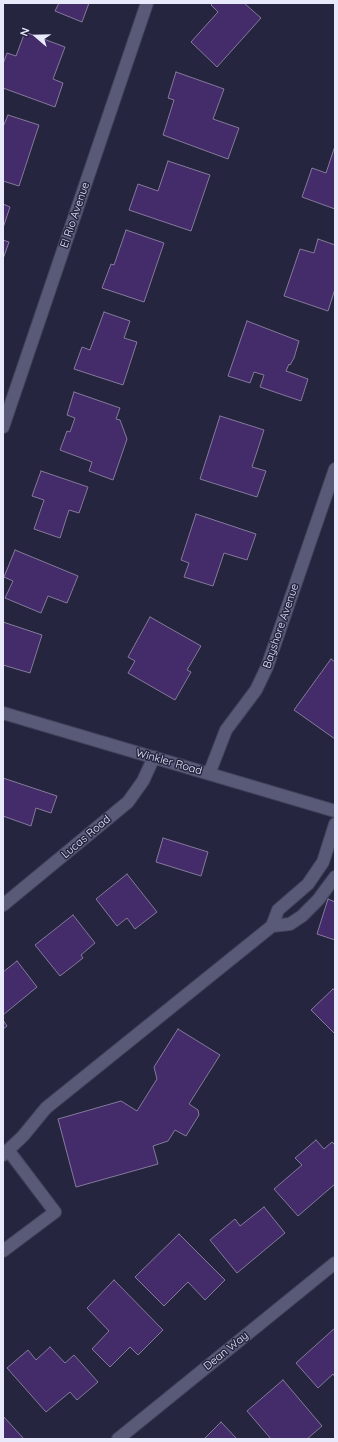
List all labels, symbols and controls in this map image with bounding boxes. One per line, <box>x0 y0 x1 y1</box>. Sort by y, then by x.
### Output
north arrow <box>16 16 56 56</box>
text: N <box>17 26 33 38</box>
street label: El Rio Avenue <box>58 180 92 250</box>
street label: Bayshore Avenue <box>260 582 302 670</box>
street label: Winkler Road <box>134 746 204 778</box>
street label: Lucas Road <box>59 813 113 861</box>
street label: Dean Way <box>201 1329 251 1373</box>

